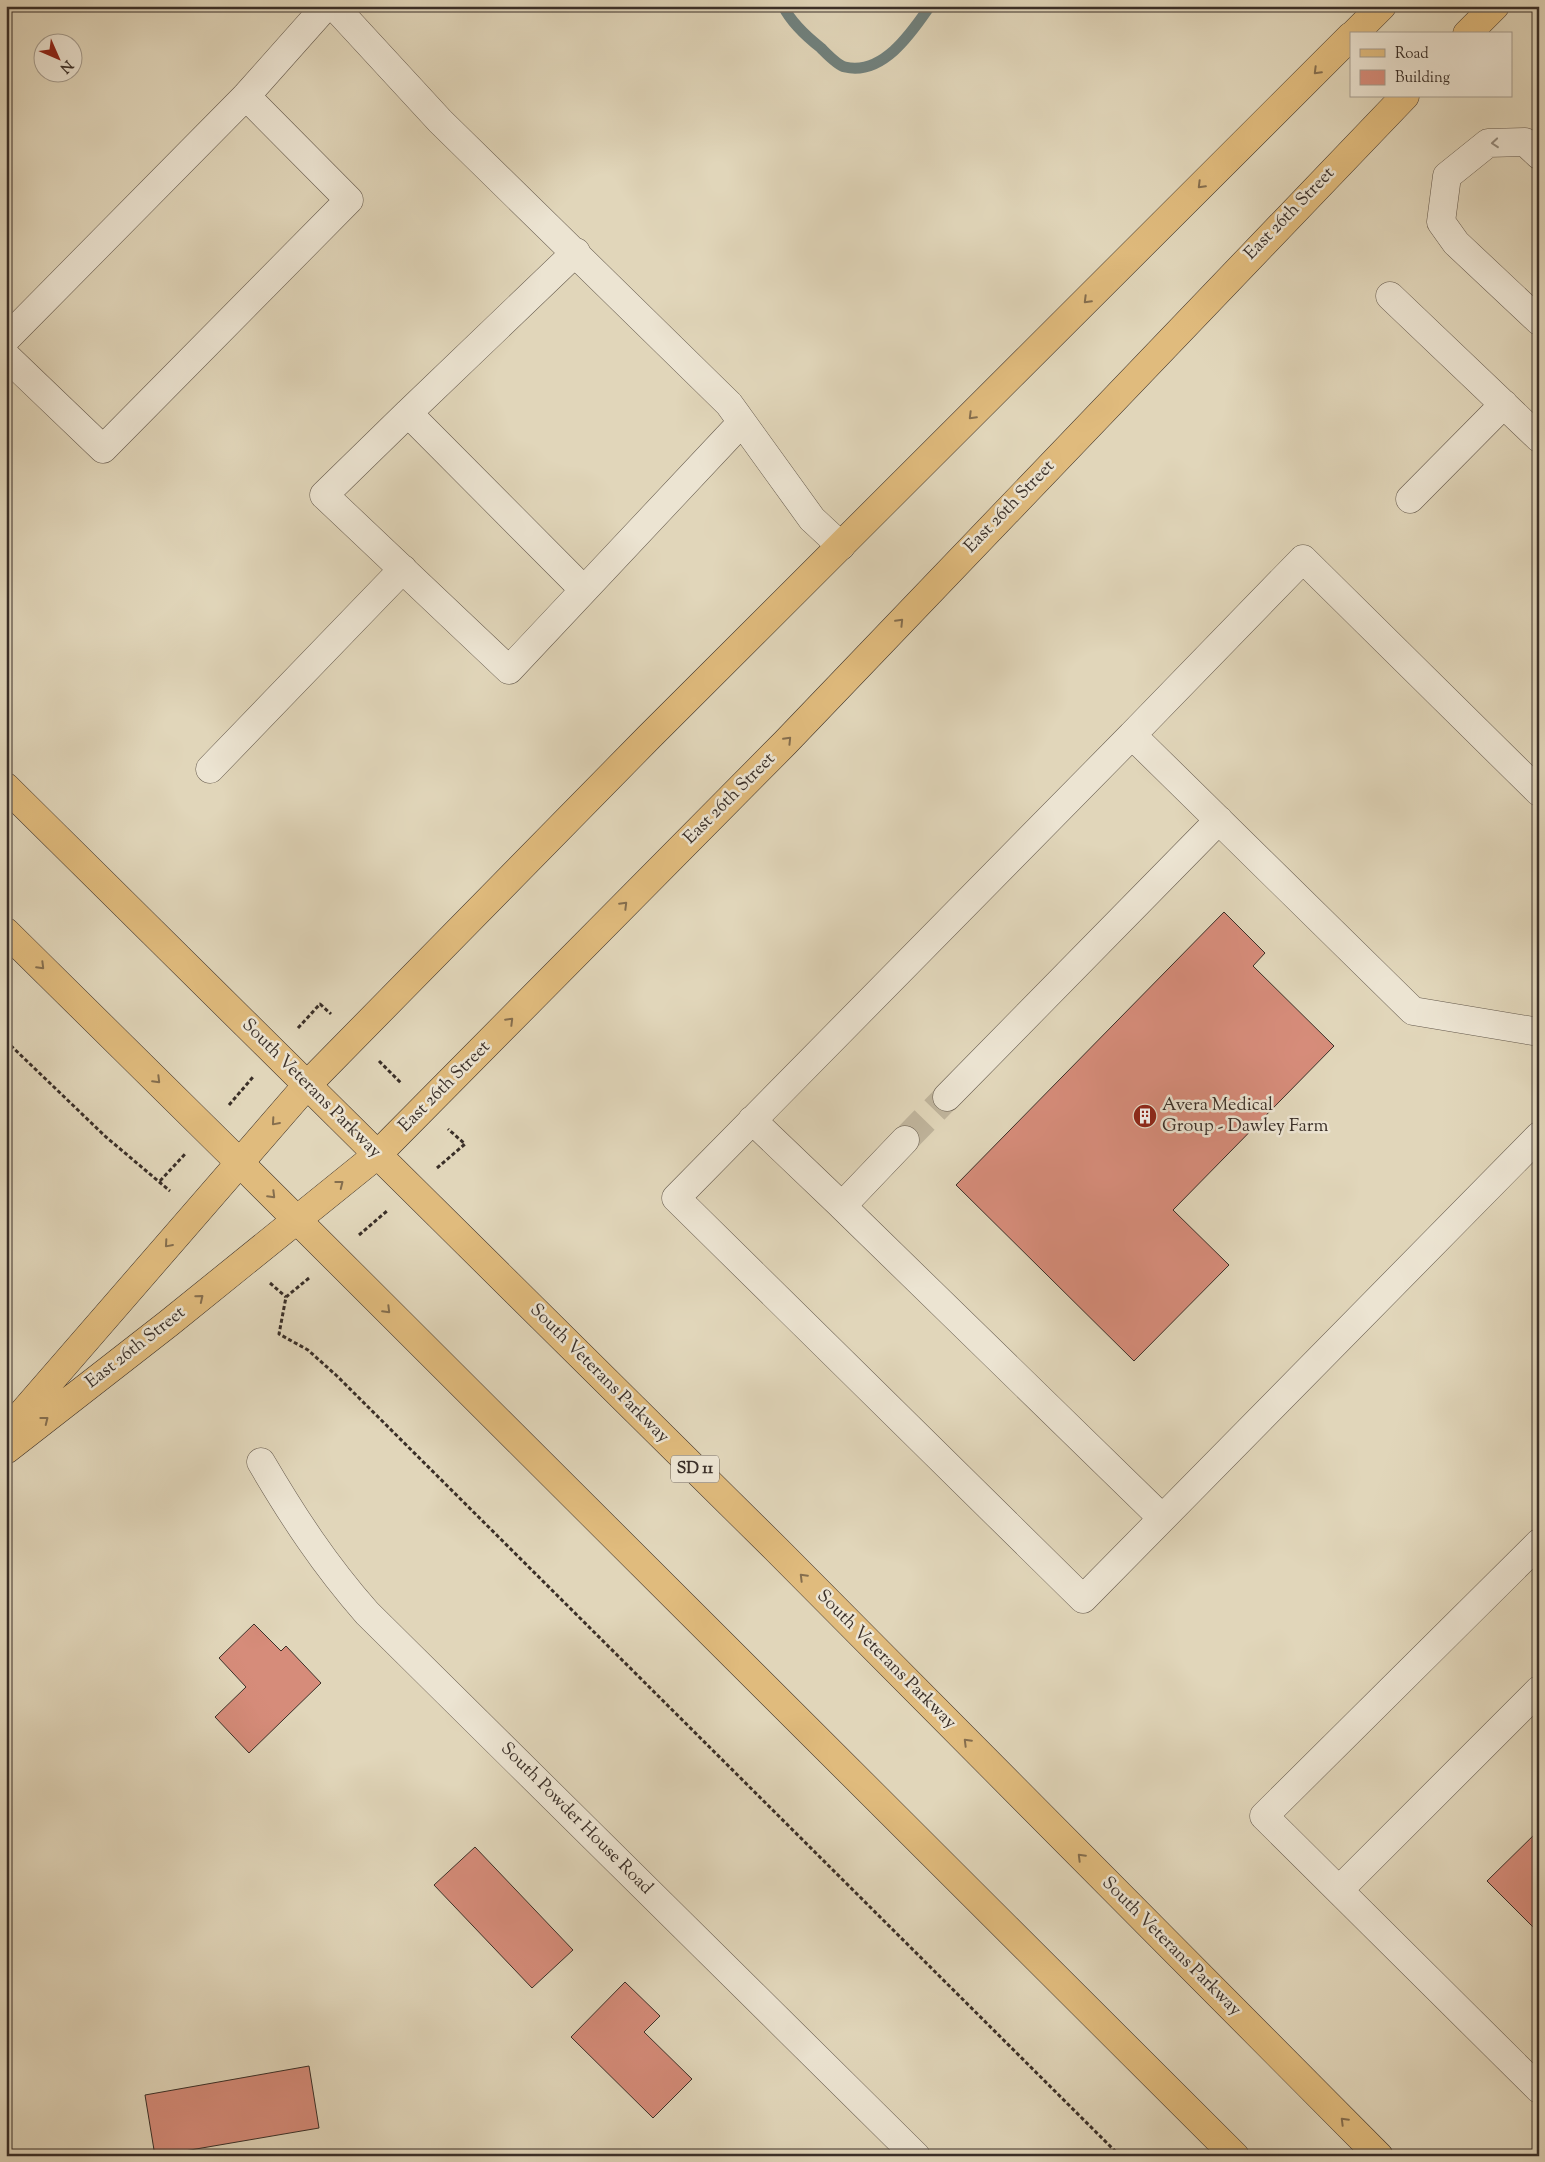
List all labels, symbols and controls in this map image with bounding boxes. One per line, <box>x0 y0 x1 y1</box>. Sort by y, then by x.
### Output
north arrow <box>32 32 82 82</box>
legend <box>1350 32 1512 98</box>
text: Road <box>1395 44 1429 65</box>
text: N <box>55 55 77 77</box>
one-way arrow <box>1313 65 1322 74</box>
text: Building <box>1395 68 1450 89</box>
one-way arrow <box>1491 137 1499 148</box>
street label: East 26th Street <box>1239 162 1341 266</box>
one-way arrow <box>1198 180 1207 189</box>
one-way arrow <box>1084 295 1093 304</box>
one-way arrow <box>969 410 978 419</box>
street label: East 26th Street <box>959 455 1061 559</box>
one-way arrow <box>894 619 903 628</box>
one-way arrow <box>782 737 791 746</box>
street label: East 26th Street <box>678 747 782 851</box>
one-way arrow <box>618 902 627 911</box>
one-way arrow <box>35 960 44 969</box>
street label: South Veterans Parkway <box>235 1013 387 1165</box>
one-way arrow <box>504 1018 513 1027</box>
street label: East 26th Street <box>393 1035 497 1139</box>
one-way arrow <box>151 1074 160 1083</box>
place label: Avera Medical Group - Dawley Farm <box>1162 1093 1328 1140</box>
building icon: Avera Medical Group - Dawley Farm <box>1132 1103 1158 1129</box>
one-way arrow <box>273 1116 281 1125</box>
one-way arrow <box>334 1181 343 1190</box>
one-way arrow <box>266 1189 275 1198</box>
one-way arrow <box>165 1239 174 1248</box>
one-way arrow <box>194 1295 203 1303</box>
street label: South Veterans Parkway <box>523 1298 675 1450</box>
street label: East 26th Street <box>81 1301 191 1395</box>
one-way arrow <box>381 1304 390 1313</box>
one-way arrow <box>39 1417 49 1426</box>
road number: SD 11 <box>671 1456 719 1482</box>
one-way arrow <box>800 1574 809 1583</box>
street label: South Veterans Parkway <box>810 1584 962 1736</box>
street label: South Powder House Road <box>494 1737 658 1901</box>
one-way arrow <box>964 1739 973 1748</box>
one-way arrow <box>1078 1854 1087 1863</box>
street label: South Veterans Parkway <box>1095 1871 1247 2023</box>
one-way arrow <box>1341 2118 1350 2127</box>

